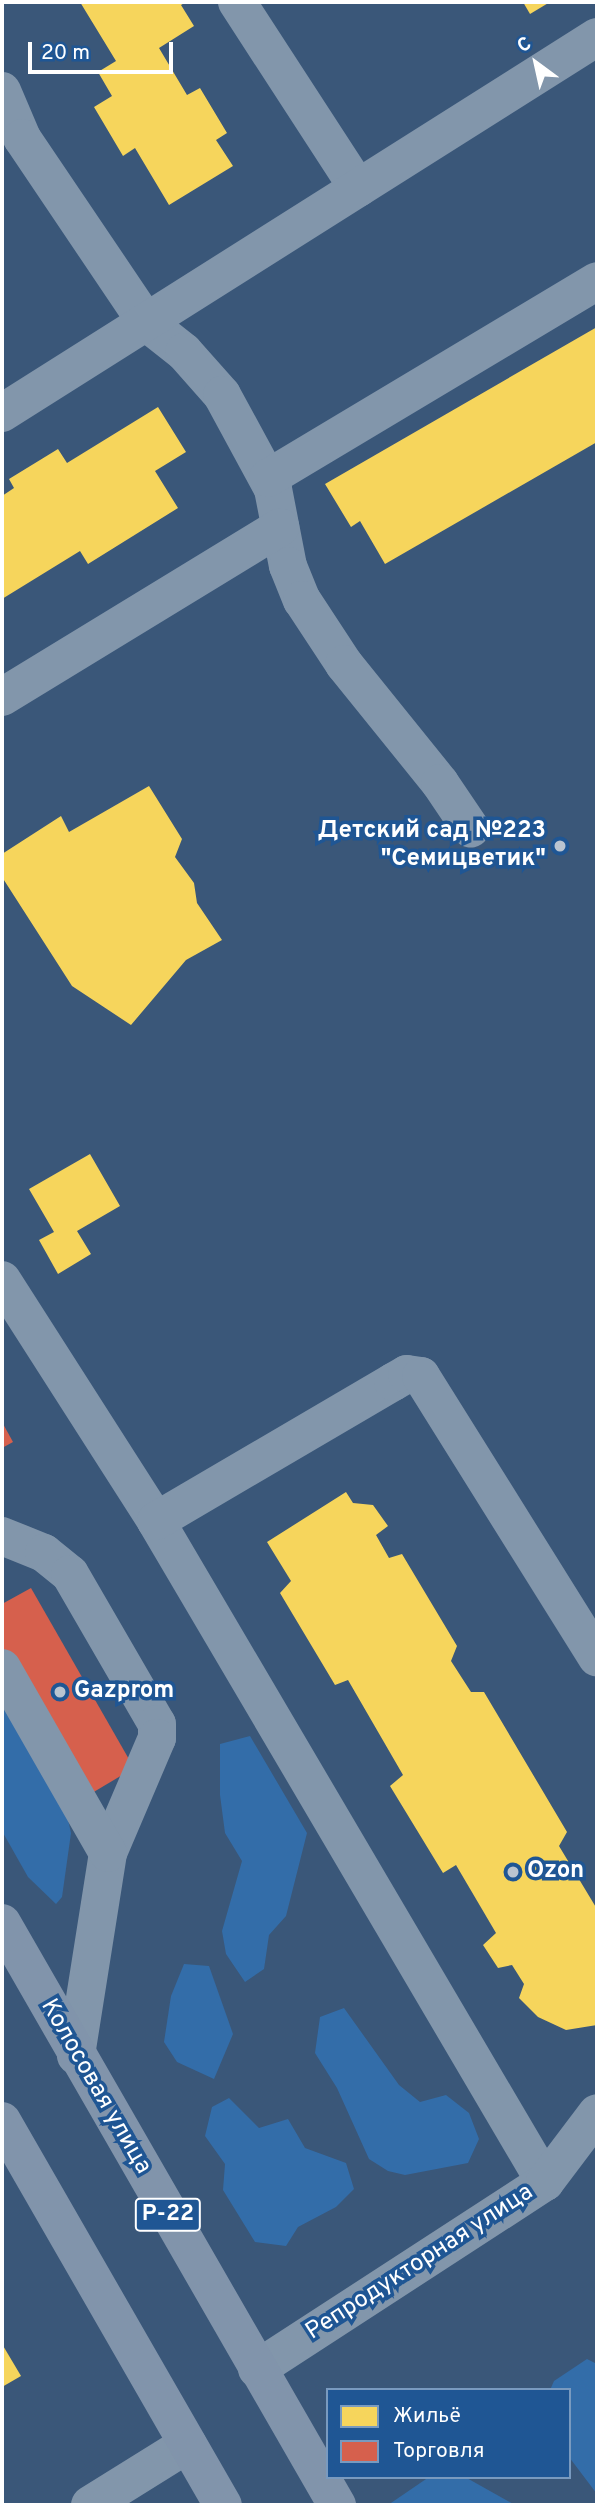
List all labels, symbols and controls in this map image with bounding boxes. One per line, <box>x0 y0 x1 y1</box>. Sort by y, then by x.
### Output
scale bar <box>32 28 177 72</box>
north arrow <box>501 28 571 98</box>
text: С <box>513 32 536 59</box>
text: 20 m <box>41 40 90 67</box>
place label: Детский сад №223 "Семицветик" <box>318 818 546 874</box>
marker: Детский сад №223 "Семицветик" <box>552 838 568 854</box>
place label: Gazprom <box>74 1678 174 1706</box>
marker: Gazprom <box>52 1684 68 1700</box>
place label: Ozon <box>527 1858 584 1886</box>
marker: Ozon <box>505 1864 521 1880</box>
street label: Колосовая улица <box>33 1994 157 2180</box>
street label: Репродукторная улица <box>301 2179 539 2347</box>
road number: Р-22 <box>135 2196 201 2234</box>
legend <box>326 2388 571 2479</box>
text: Жильё <box>393 2403 461 2430</box>
text: Торговля <box>393 2438 484 2465</box>

